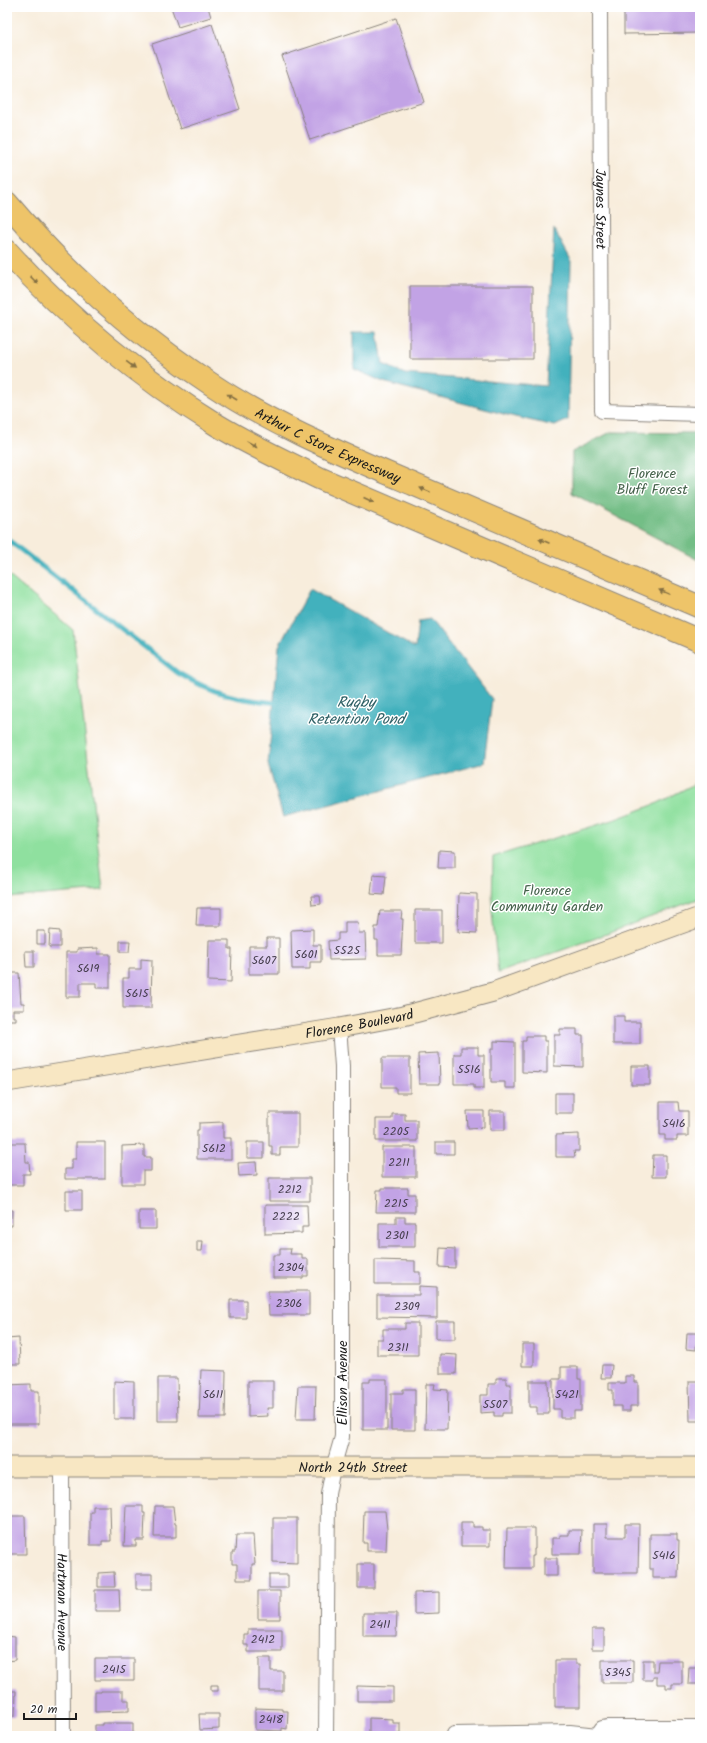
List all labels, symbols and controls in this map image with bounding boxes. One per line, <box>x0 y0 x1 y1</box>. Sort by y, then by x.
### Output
street label: Jaynes Street <box>589 169 611 250</box>
one-way arrow <box>29 275 39 285</box>
one-way arrow <box>126 361 137 369</box>
one-way arrow <box>226 393 238 400</box>
street label: Arthur C Storz Expressway <box>250 403 405 490</box>
one-way arrow <box>246 441 258 447</box>
park label: Florence Bluff Forest <box>616 463 688 501</box>
one-way arrow <box>419 486 431 493</box>
one-way arrow <box>364 497 376 503</box>
one-way arrow <box>539 538 550 544</box>
one-way arrow <box>658 588 670 594</box>
water label: Rugby Retention Pond <box>308 691 408 732</box>
park label: Florence Community Garden <box>491 880 603 918</box>
house number: 5525 <box>334 941 362 960</box>
house number: 5601 <box>295 945 318 964</box>
house number: 5607 <box>252 951 277 970</box>
house number: 5619 <box>77 959 100 978</box>
house number: 5615 <box>125 984 150 1003</box>
street label: Florence Boulevard <box>304 1003 417 1045</box>
house number: 5516 <box>457 1060 481 1079</box>
house number: 5416 <box>662 1114 686 1133</box>
house number: 2205 <box>383 1122 411 1141</box>
house number: 5612 <box>202 1139 226 1158</box>
house number: 2211 <box>388 1153 410 1172</box>
house number: 2212 <box>278 1180 302 1199</box>
house number: 2215 <box>384 1194 410 1213</box>
house number: 2222 <box>272 1207 300 1226</box>
house number: 2301 <box>385 1226 409 1245</box>
house number: 2304 <box>278 1258 305 1277</box>
house number: 2306 <box>276 1294 302 1313</box>
house number: 2309 <box>394 1297 420 1316</box>
house number: 2311 <box>387 1338 409 1357</box>
street label: Ellison Avenue <box>332 1340 354 1425</box>
house number: 5611 <box>203 1385 224 1404</box>
house number: 5421 <box>555 1385 579 1404</box>
house number: 5507 <box>483 1395 508 1414</box>
street label: North 24th Street <box>299 1457 408 1479</box>
house number: 5416 <box>652 1546 676 1565</box>
street label: Hartman Avenue <box>50 1553 73 1652</box>
house number: 2411 <box>369 1615 391 1634</box>
house number: 2412 <box>251 1630 275 1649</box>
house number: 2415 <box>102 1660 127 1679</box>
house number: 5345 <box>605 1663 633 1682</box>
scale bar <box>24 1695 76 1721</box>
text: 20 m <box>30 1700 58 1719</box>
house number: 2418 <box>259 1710 284 1729</box>

